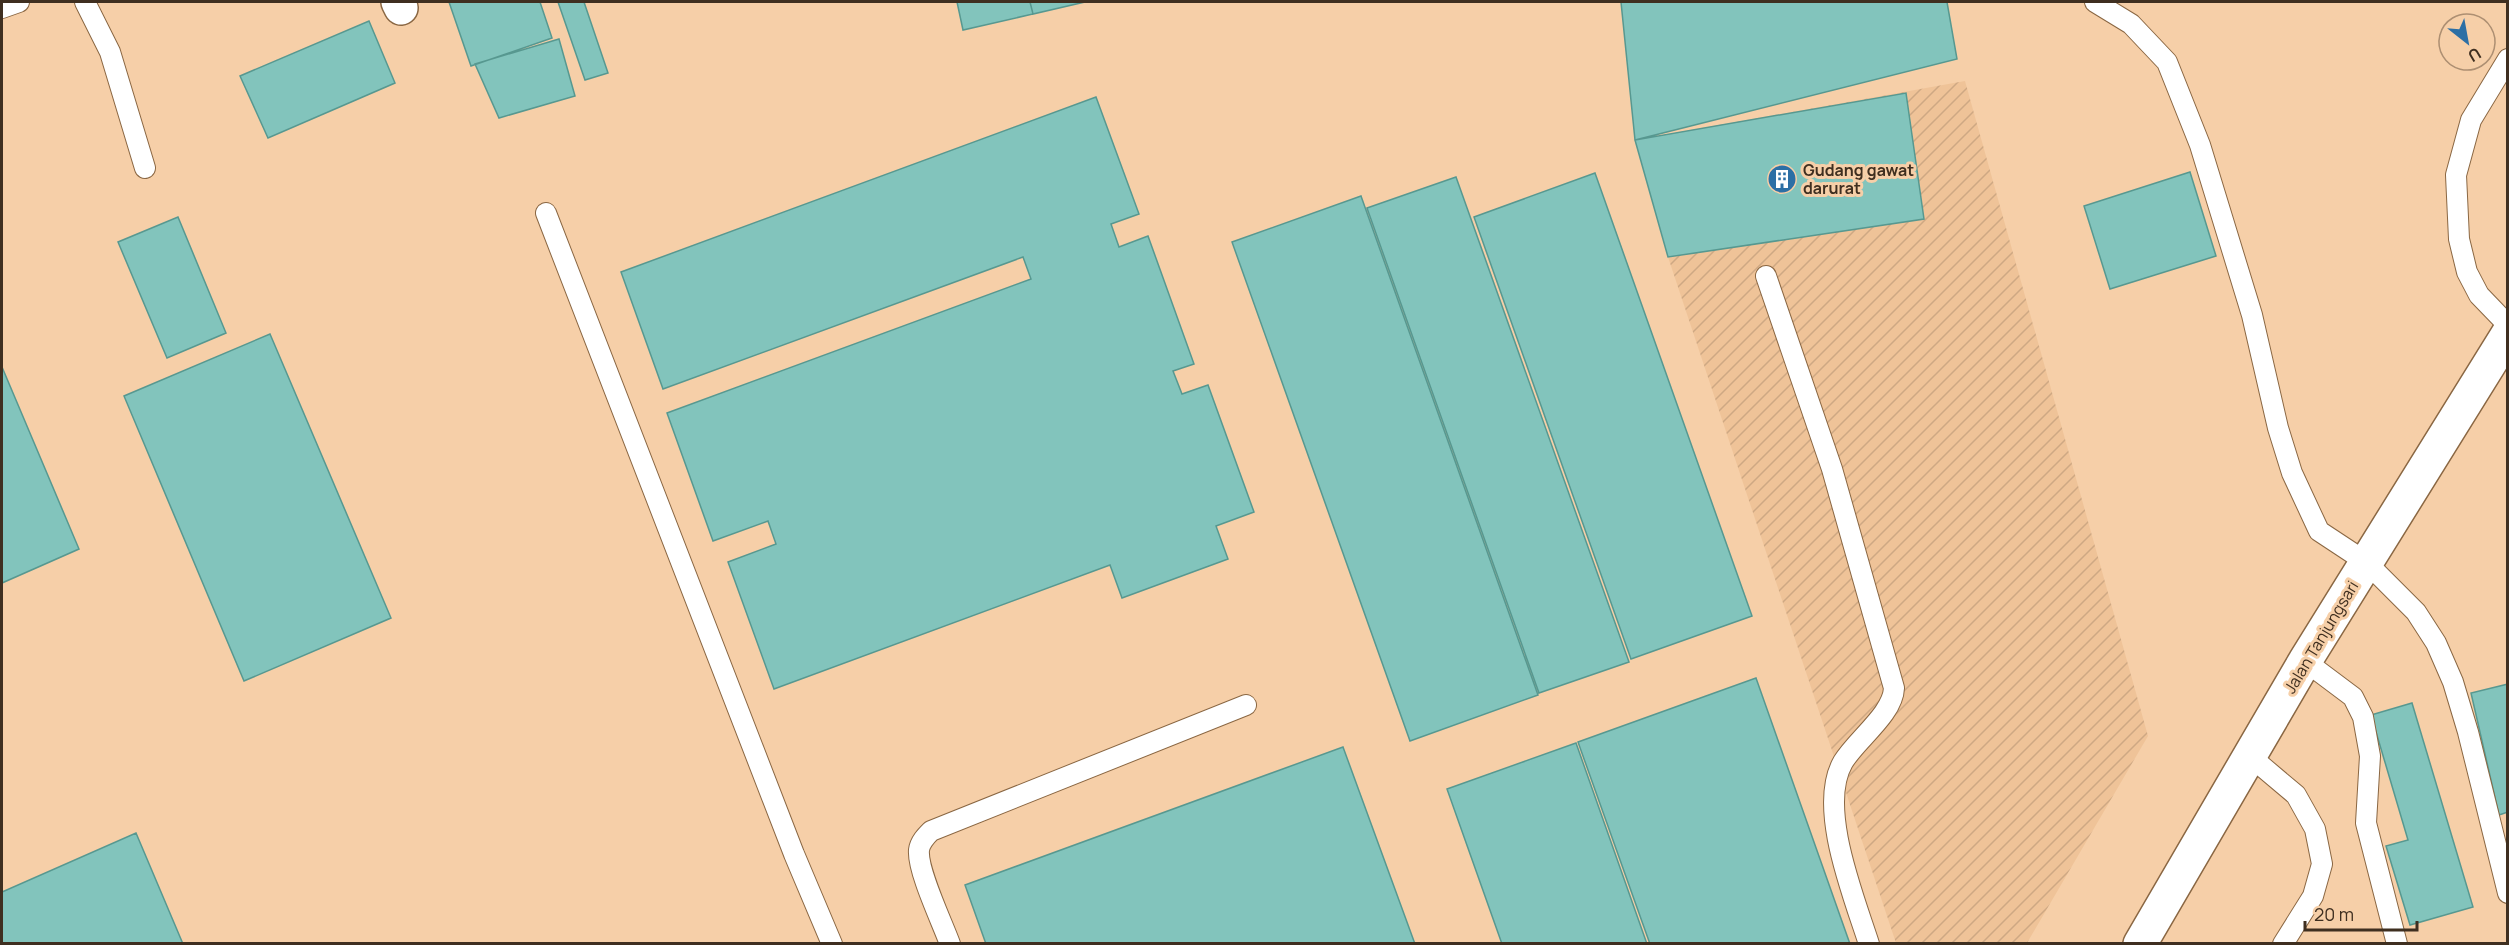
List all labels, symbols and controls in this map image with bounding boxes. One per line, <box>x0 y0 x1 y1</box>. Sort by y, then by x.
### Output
north arrow <box>2437 12 2497 72</box>
text: U <box>2464 42 2485 67</box>
place label: Gudang gawat darurat <box>1803 159 1914 199</box>
building icon: Gudang gawat darurat <box>1766 163 1798 195</box>
street label: Jalan Tanjungsari <box>2279 577 2363 697</box>
scale bar <box>2305 894 2418 932</box>
text: 20 m <box>2314 902 2354 926</box>

